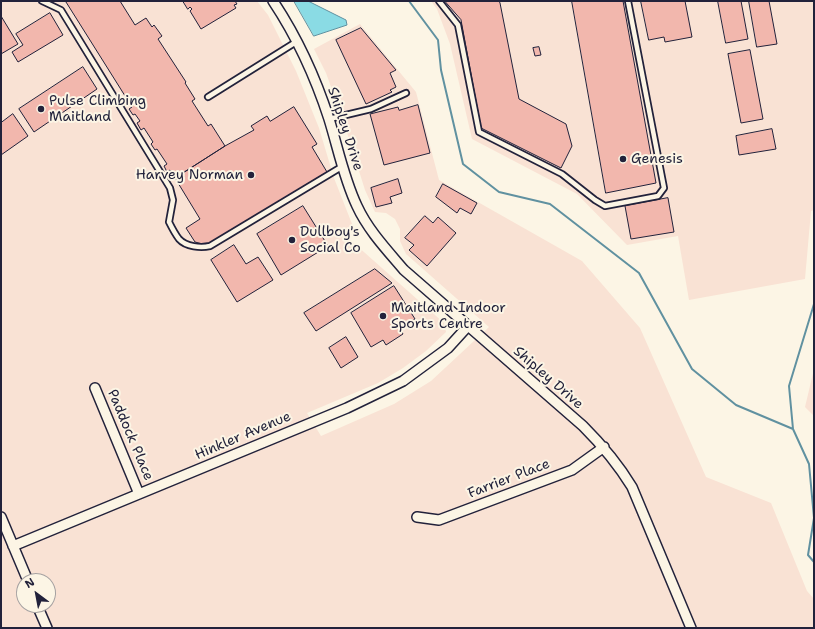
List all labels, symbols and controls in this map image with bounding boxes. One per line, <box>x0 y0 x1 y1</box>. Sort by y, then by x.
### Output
street label: Shipley Drive <box>324 85 366 173</box>
place label: Pulse Climbing Maitland <box>49 93 146 126</box>
marker: Pulse Climbing Maitland <box>36 104 46 114</box>
place label: Genesis <box>631 151 683 167</box>
marker: Genesis <box>618 154 628 164</box>
place label: Harvey Norman <box>136 167 243 183</box>
marker: Harvey Norman <box>246 170 256 180</box>
place label: Dullboy's Social Co <box>300 224 361 256</box>
marker: Dullboy's Social Co <box>287 235 297 245</box>
place label: Maitland Indoor Sports Centre <box>391 300 506 332</box>
marker: Maitland Indoor Sports Centre <box>378 311 388 321</box>
street label: Shipley Drive <box>510 343 586 413</box>
street label: Paddock Place <box>103 387 157 483</box>
street label: Hinkler Avenue <box>192 408 294 464</box>
street label: Farrier Place <box>466 456 552 502</box>
north arrow <box>16 573 56 613</box>
text: N <box>22 575 38 592</box>

